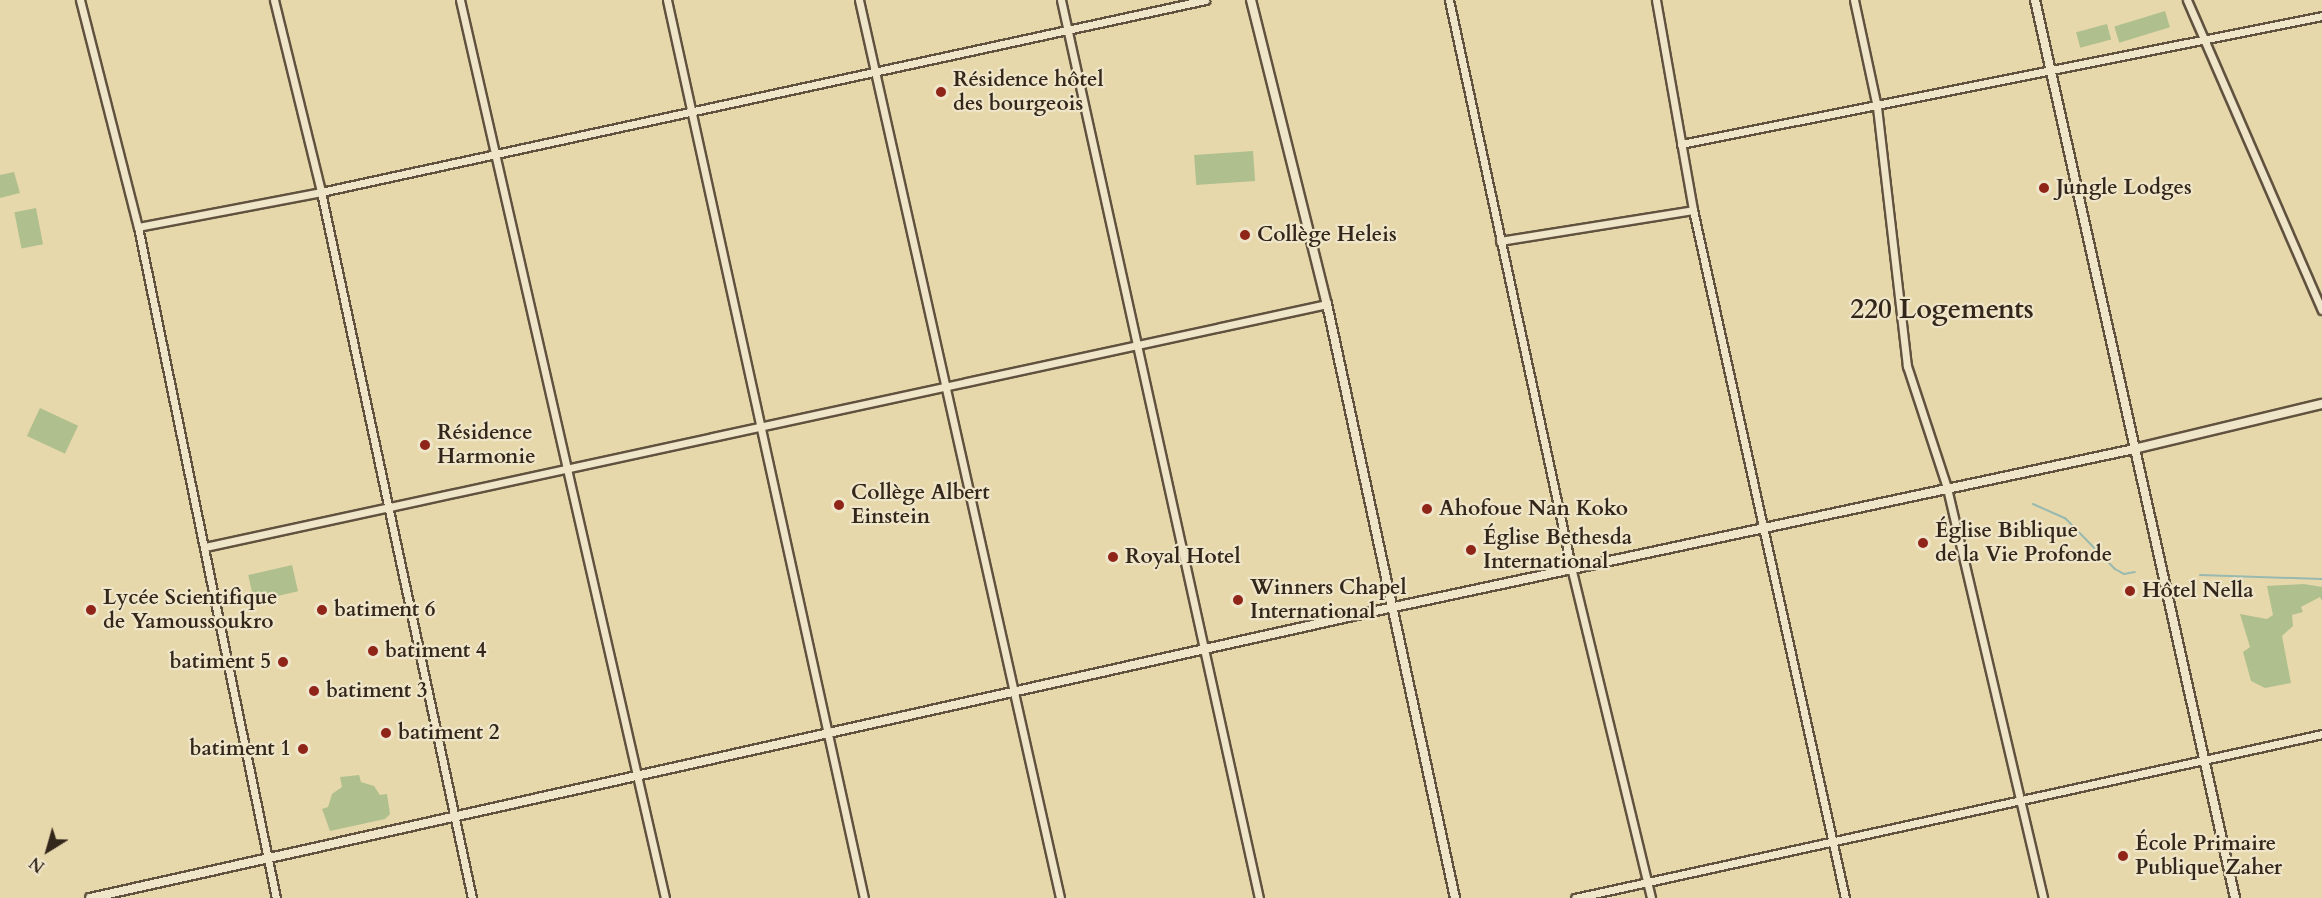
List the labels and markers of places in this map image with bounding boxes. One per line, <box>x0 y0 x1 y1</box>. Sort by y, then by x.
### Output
place label: Résidence hôtel des bourgeois <box>953 67 1104 117</box>
marker: Résidence hôtel des bourgeois <box>934 85 948 99</box>
place label: Jungle Lodges <box>2056 175 2192 201</box>
marker: Jungle Lodges <box>2037 181 2051 195</box>
place label: Collège Heleis <box>1257 222 1397 248</box>
marker: Collège Heleis <box>1238 228 1252 242</box>
place label: Résidence Harmonie <box>437 420 536 470</box>
marker: Résidence Harmonie <box>418 438 432 452</box>
place label: Collège Albert Einstein <box>851 480 990 530</box>
place label: Ahofoue Nan Koko <box>1439 496 1628 522</box>
marker: Collège Albert Einstein <box>832 498 846 512</box>
marker: Ahofoue Nan Koko <box>1420 502 1434 516</box>
place label: Église Biblique de la Vie Profonde <box>1935 518 2112 568</box>
place label: Église Bethesda International <box>1483 525 1632 575</box>
marker: Église Biblique de la Vie Profonde <box>1916 536 1930 550</box>
marker: Église Bethesda International <box>1464 543 1478 557</box>
place label: Royal Hotel <box>1125 544 1241 570</box>
marker: Royal Hotel <box>1106 550 1120 564</box>
place label: Winners Chapel International <box>1250 575 1407 625</box>
place label: Hôtel Nella <box>2142 578 2254 604</box>
marker: Hôtel Nella <box>2123 584 2137 598</box>
place label: Lycée Scientifique de Yamoussoukro <box>103 585 278 635</box>
marker: Winners Chapel International <box>1231 593 1245 607</box>
place label: batiment 6 <box>334 597 436 623</box>
marker: Lycée Scientifique de Yamoussoukro <box>84 603 98 617</box>
marker: batiment 6 <box>315 603 329 617</box>
place label: batiment 4 <box>385 638 487 664</box>
marker: batiment 4 <box>366 644 380 658</box>
place label: batiment 5 <box>169 649 271 675</box>
marker: batiment 5 <box>276 655 290 669</box>
place label: batiment 3 <box>326 678 428 704</box>
marker: batiment 3 <box>307 684 321 698</box>
place label: batiment 2 <box>398 720 500 746</box>
marker: batiment 2 <box>379 726 393 740</box>
place label: batiment 1 <box>189 736 291 762</box>
marker: batiment 1 <box>296 742 310 756</box>
place label: École Primaire Publique Zaher <box>2135 831 2282 881</box>
marker: École Primaire Publique Zaher <box>2116 849 2130 863</box>

